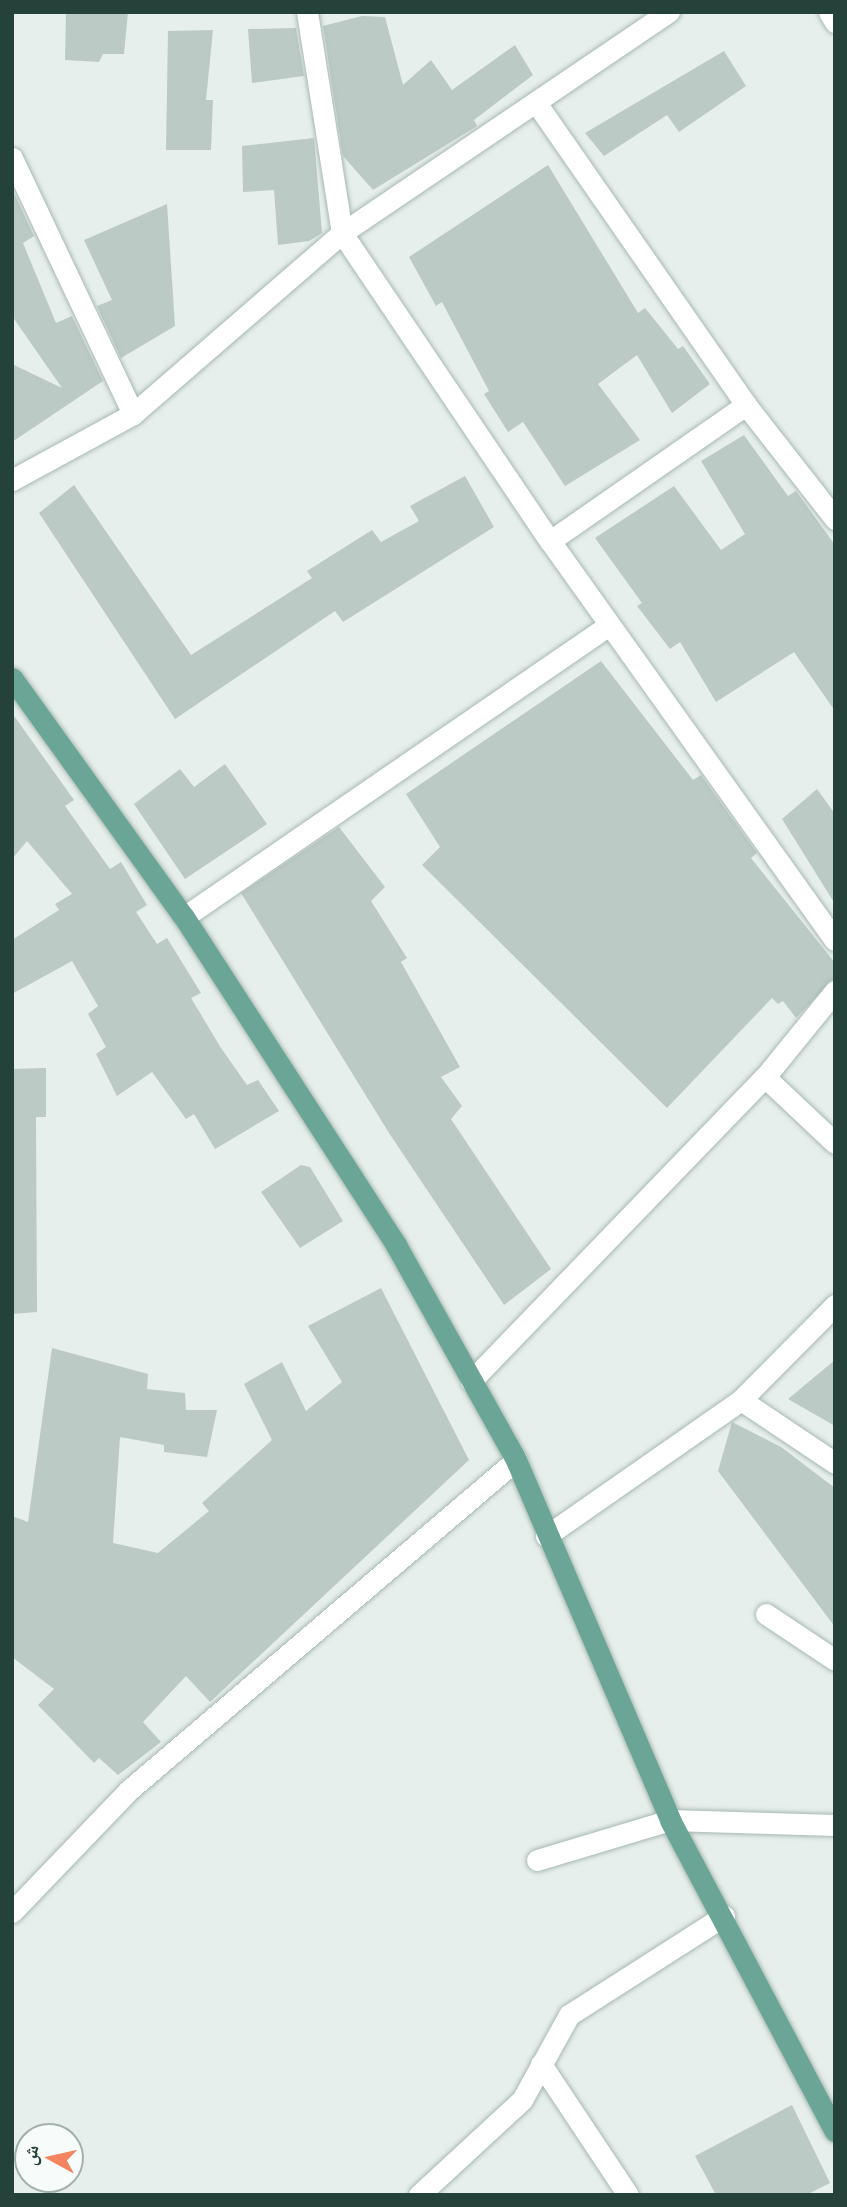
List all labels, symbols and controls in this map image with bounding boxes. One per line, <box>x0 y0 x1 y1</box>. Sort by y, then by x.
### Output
north arrow <box>14 2123 84 2193</box>
text: ش <box>17 2144 42 2167</box>

